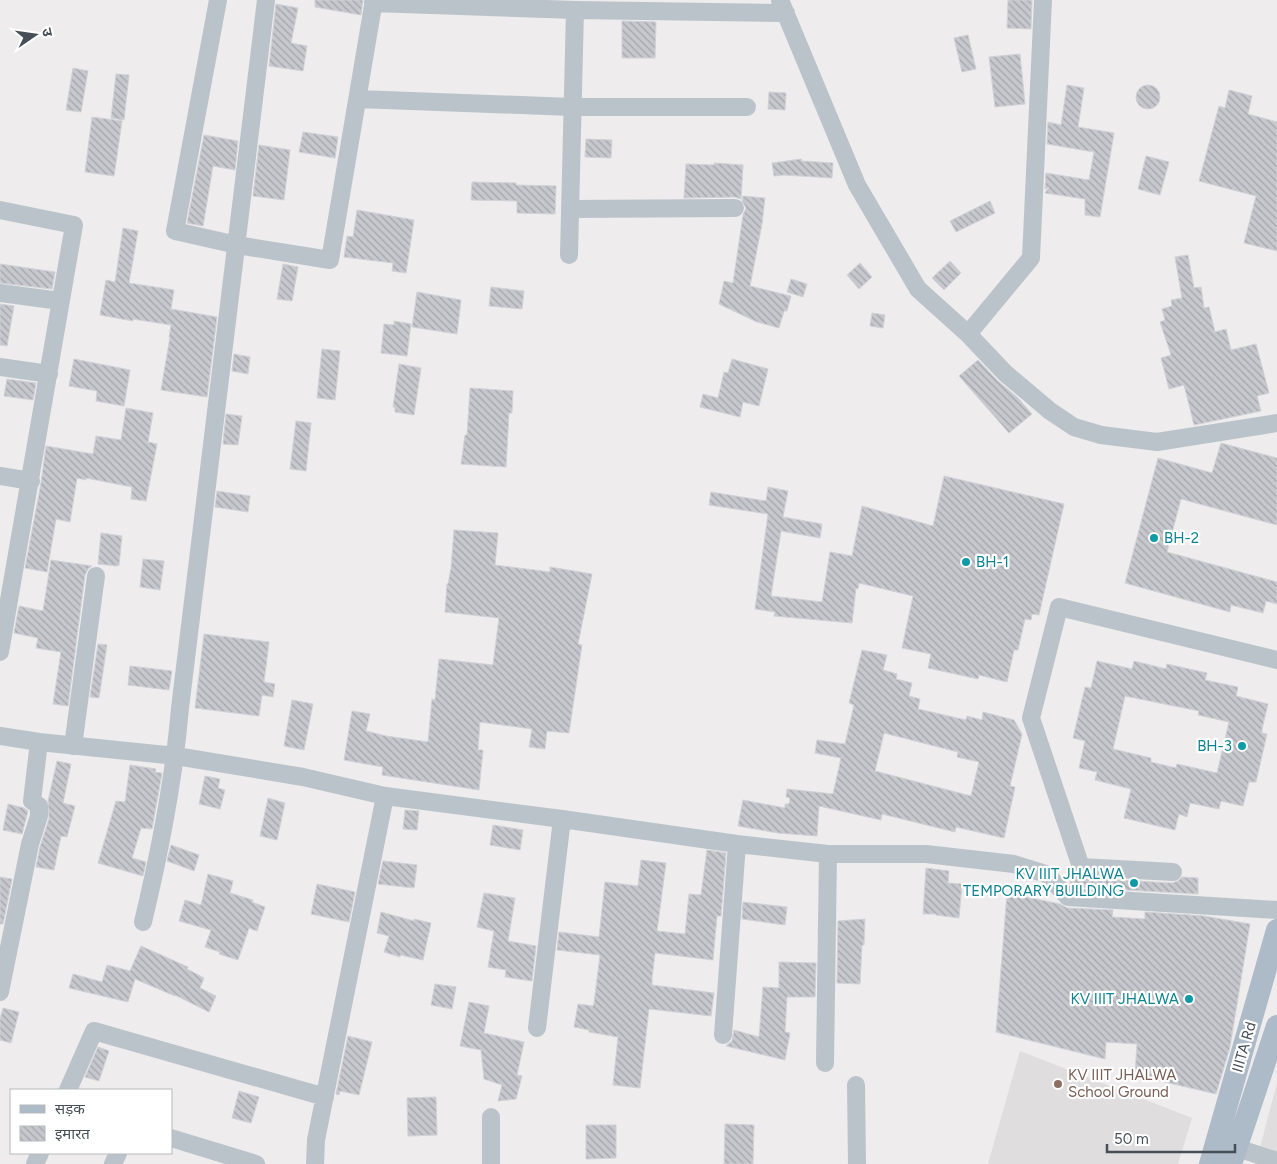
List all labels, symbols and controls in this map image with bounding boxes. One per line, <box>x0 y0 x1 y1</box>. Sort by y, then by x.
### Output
north arrow <box>10 10 60 60</box>
text: उ <box>38 26 57 39</box>
place label: BH-2 <box>1164 529 1199 547</box>
marker: BH-2 <box>1148 532 1160 544</box>
place label: BH-1 <box>976 553 1009 571</box>
marker: BH-1 <box>960 556 972 568</box>
place label: BH-3 <box>1197 737 1232 755</box>
marker: BH-3 <box>1236 740 1248 752</box>
place label: KV IIIT JHALWA TEMPORARY BUILDING <box>963 865 1124 900</box>
marker: KV IIIT JHALWA TEMPORARY BUILDING <box>1128 877 1140 889</box>
place label: KV IIIT JHALWA <box>1071 990 1179 1008</box>
marker: KV IIIT JHALWA <box>1183 993 1195 1005</box>
street label: IIITA Rd <box>1228 1020 1260 1074</box>
place label: KV IIIT JHALWA School Ground <box>1068 1066 1176 1101</box>
marker: KV IIIT JHALWA School Ground <box>1052 1078 1064 1090</box>
legend <box>10 1089 172 1154</box>
text: सड़क <box>55 1100 85 1118</box>
scale bar <box>1107 1122 1234 1154</box>
text: इमारत <box>55 1125 90 1143</box>
text: 50 m <box>1114 1130 1149 1148</box>

